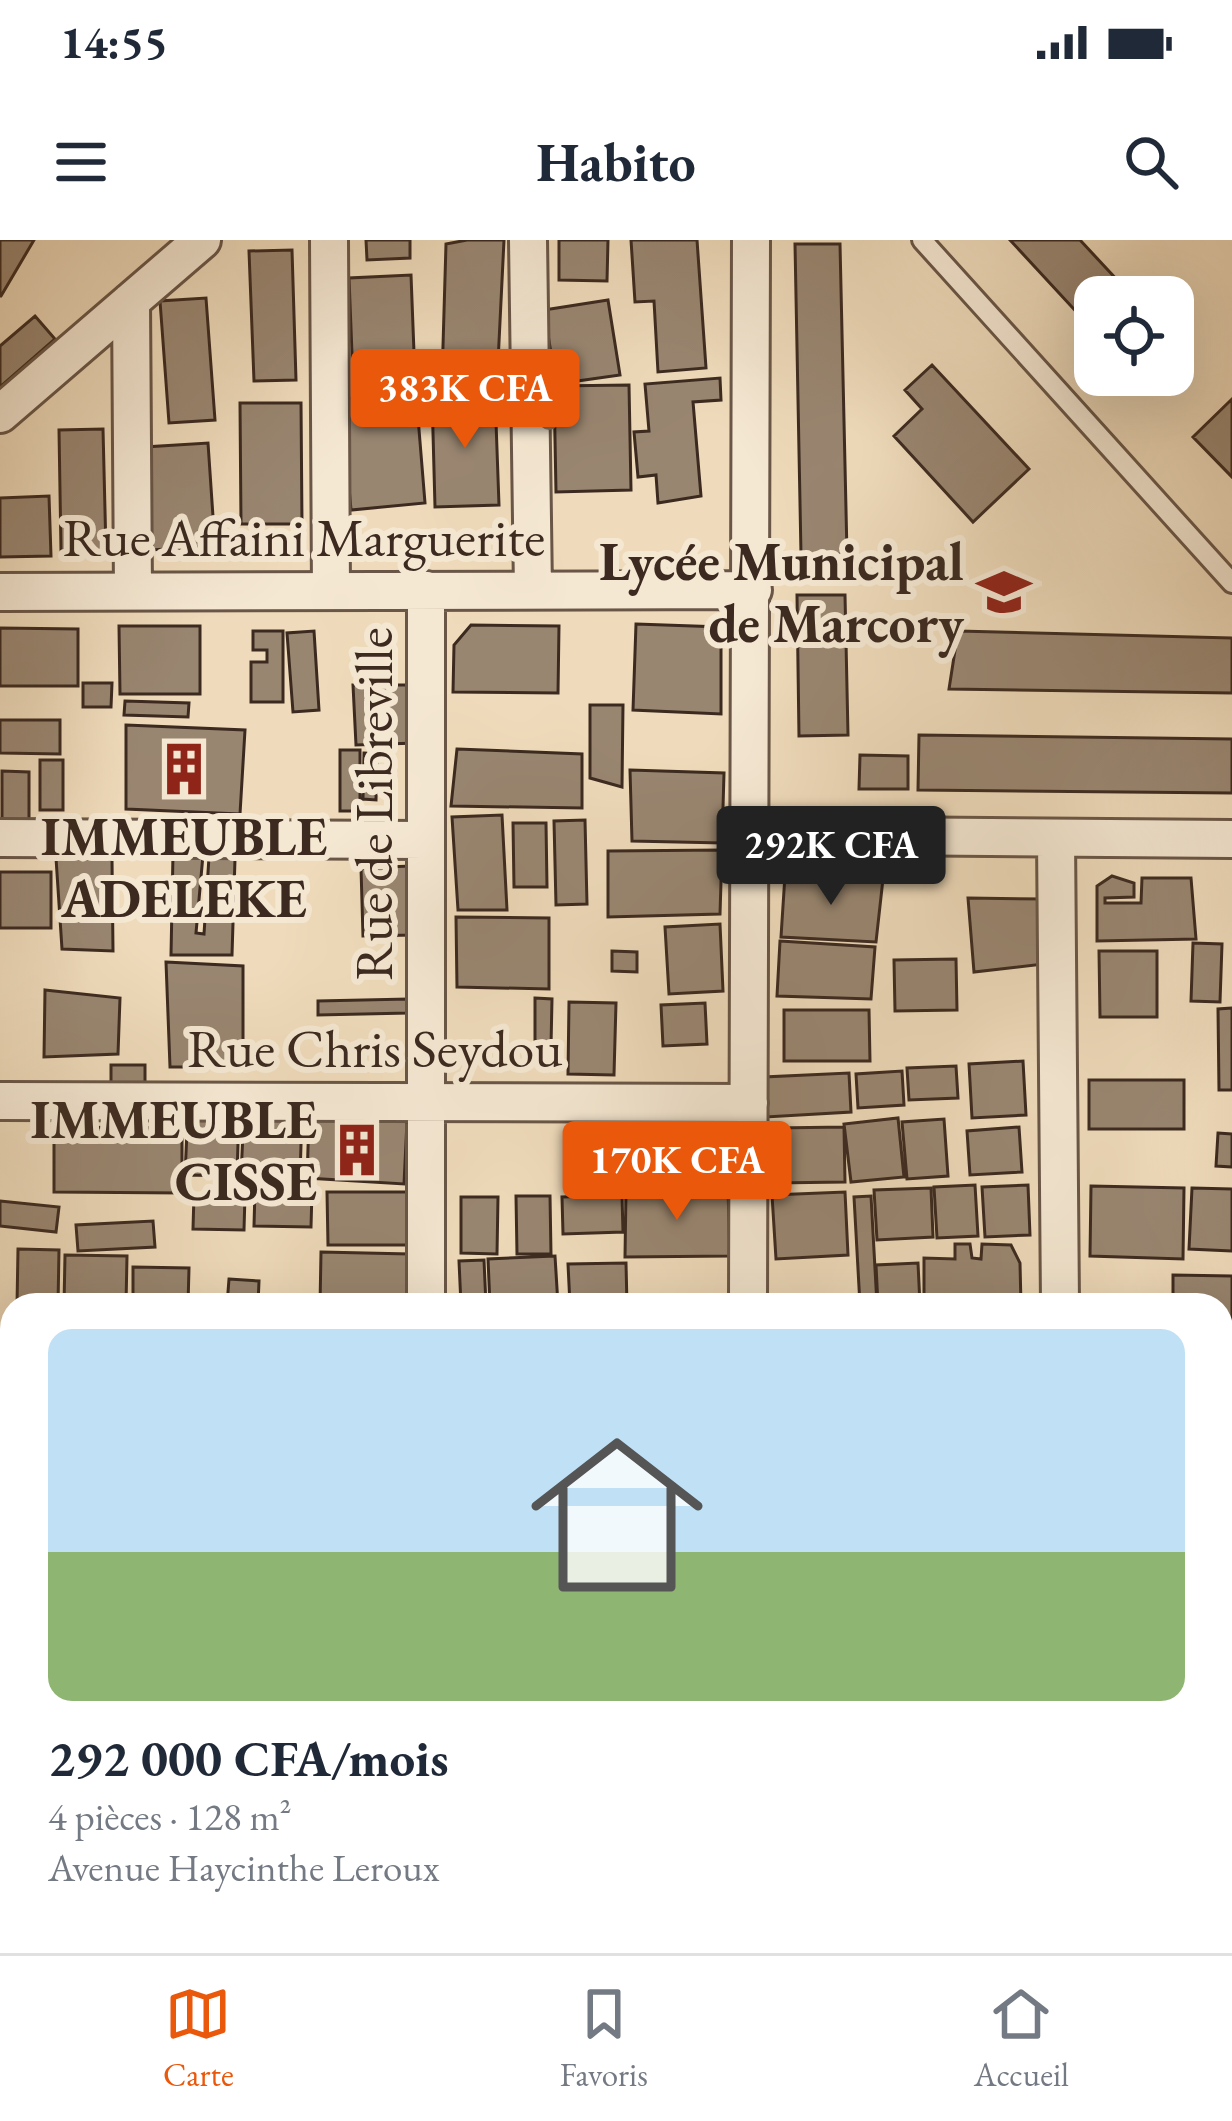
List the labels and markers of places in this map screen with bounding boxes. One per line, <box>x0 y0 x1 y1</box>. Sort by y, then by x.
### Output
pin: 383K CFA <box>341 349 589 451</box>
place label: Lycée Municipal de Marcory <box>599 526 965 658</box>
school or university icon: Lycée Municipal de Marcory <box>975 563 1033 621</box>
building icon: IMMEUBLE ADELEKE <box>155 740 213 798</box>
place label: IMMEUBLE ADELEKE <box>41 801 327 933</box>
pin: 292K CFA <box>707 806 955 908</box>
place label: IMMEUBLE CISSE <box>31 1084 317 1216</box>
building icon: IMMEUBLE CISSE <box>328 1121 386 1179</box>
pin: 170K CFA <box>553 1121 801 1223</box>

